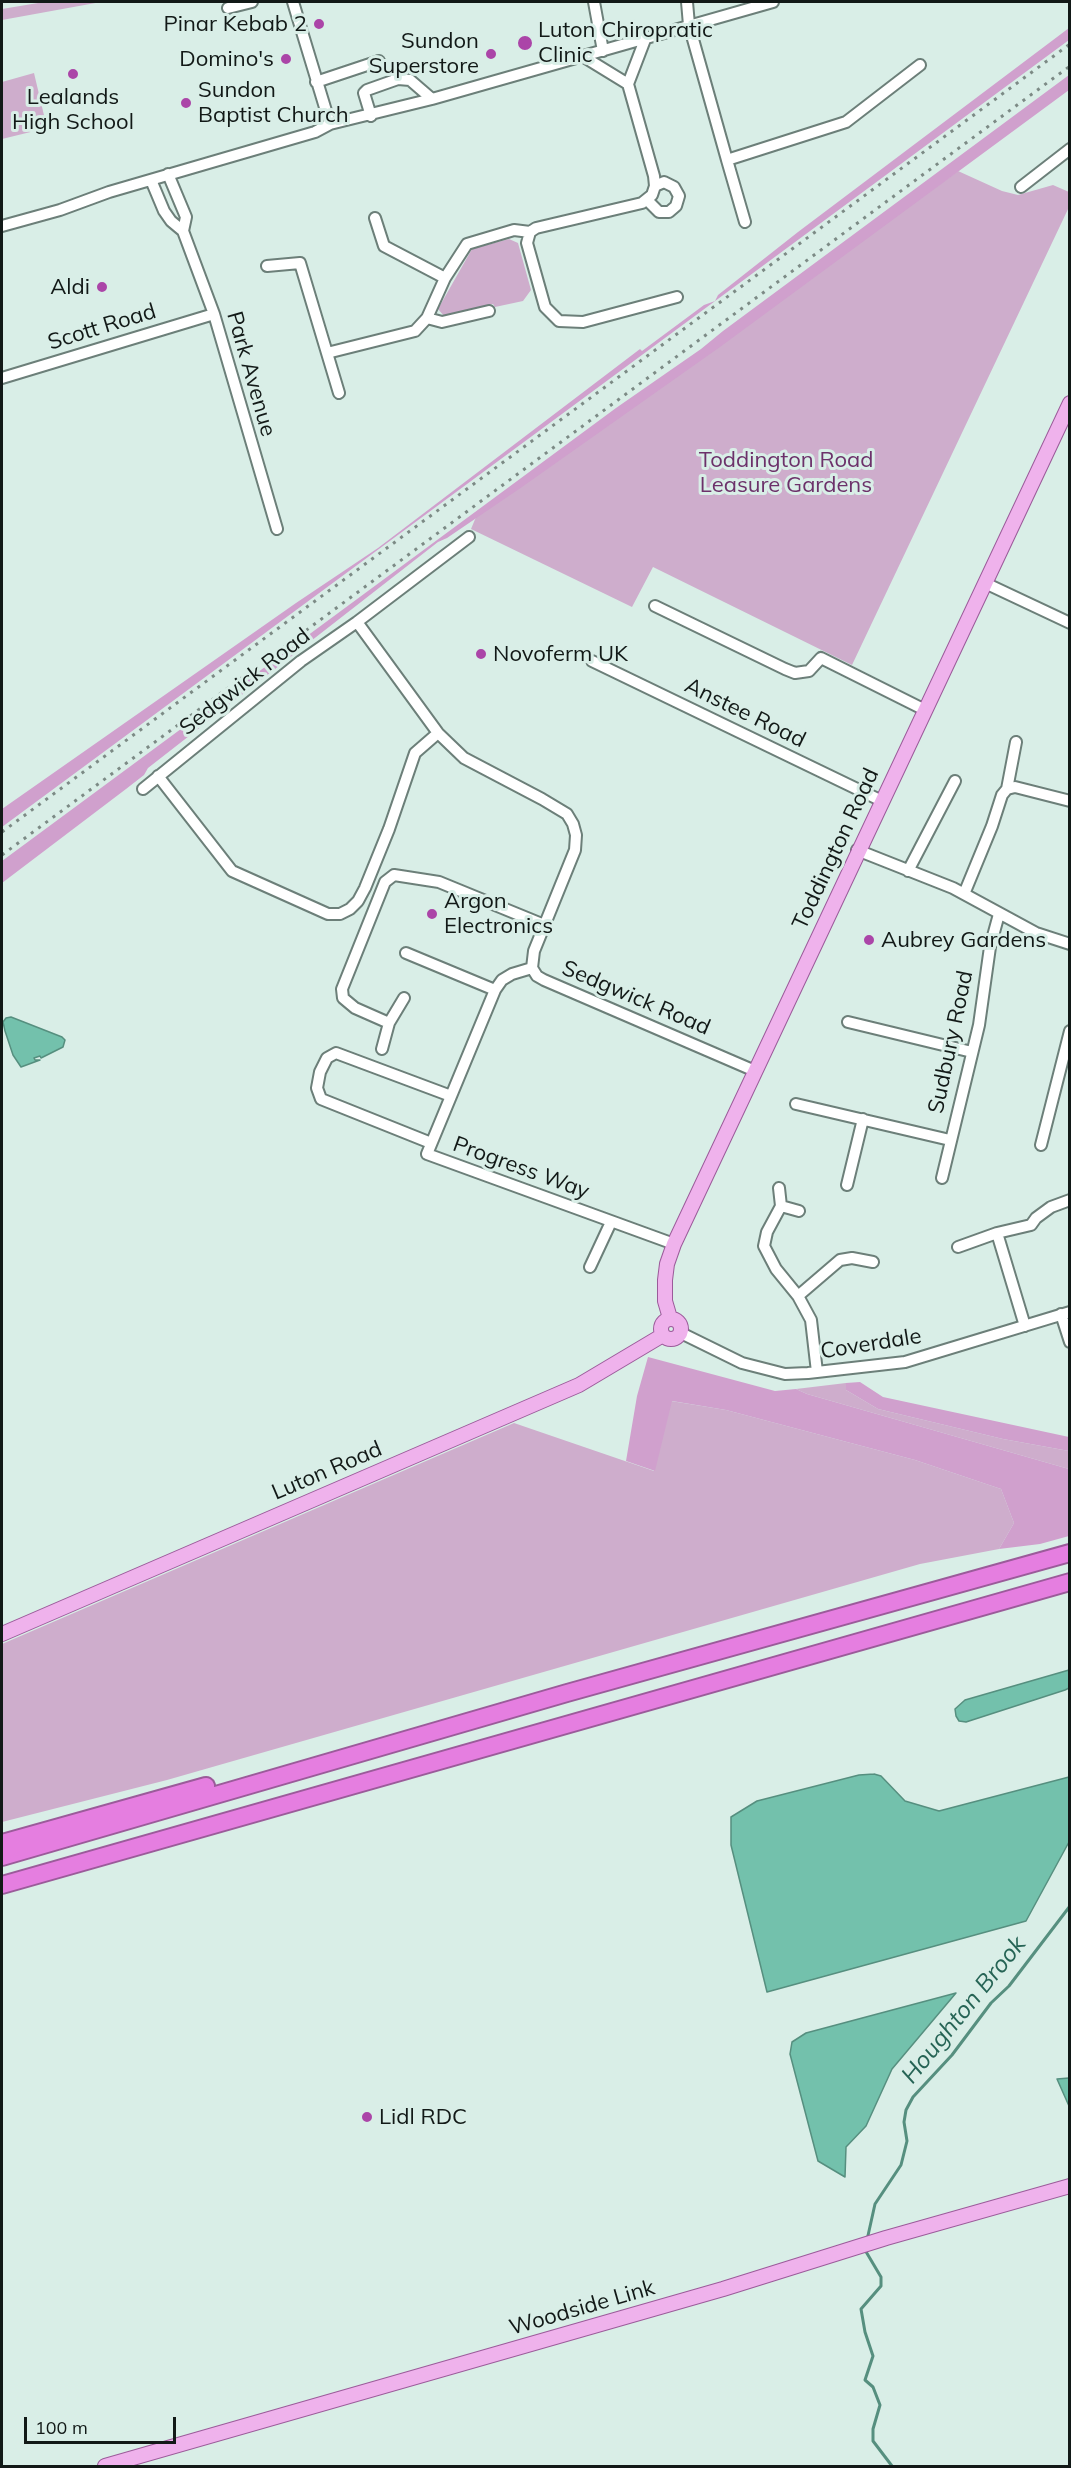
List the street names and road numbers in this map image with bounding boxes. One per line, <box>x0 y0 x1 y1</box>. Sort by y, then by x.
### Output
street label: Scott Road <box>45 298 159 356</box>
street label: Park Avenue <box>221 309 281 439</box>
street label: Sedgwick Road <box>174 623 316 741</box>
street label: Anstee Road <box>680 672 810 754</box>
street label: Toddington Road <box>787 764 885 934</box>
street label: Sedgwick Road <box>558 955 714 1041</box>
street label: Sudbury Road <box>923 968 979 1116</box>
street label: Progress Way <box>449 1131 593 1205</box>
street label: Coverdale <box>819 1323 923 1365</box>
street label: Luton Road <box>268 1436 386 1506</box>
street label: Woodside Link <box>506 2275 658 2341</box>

